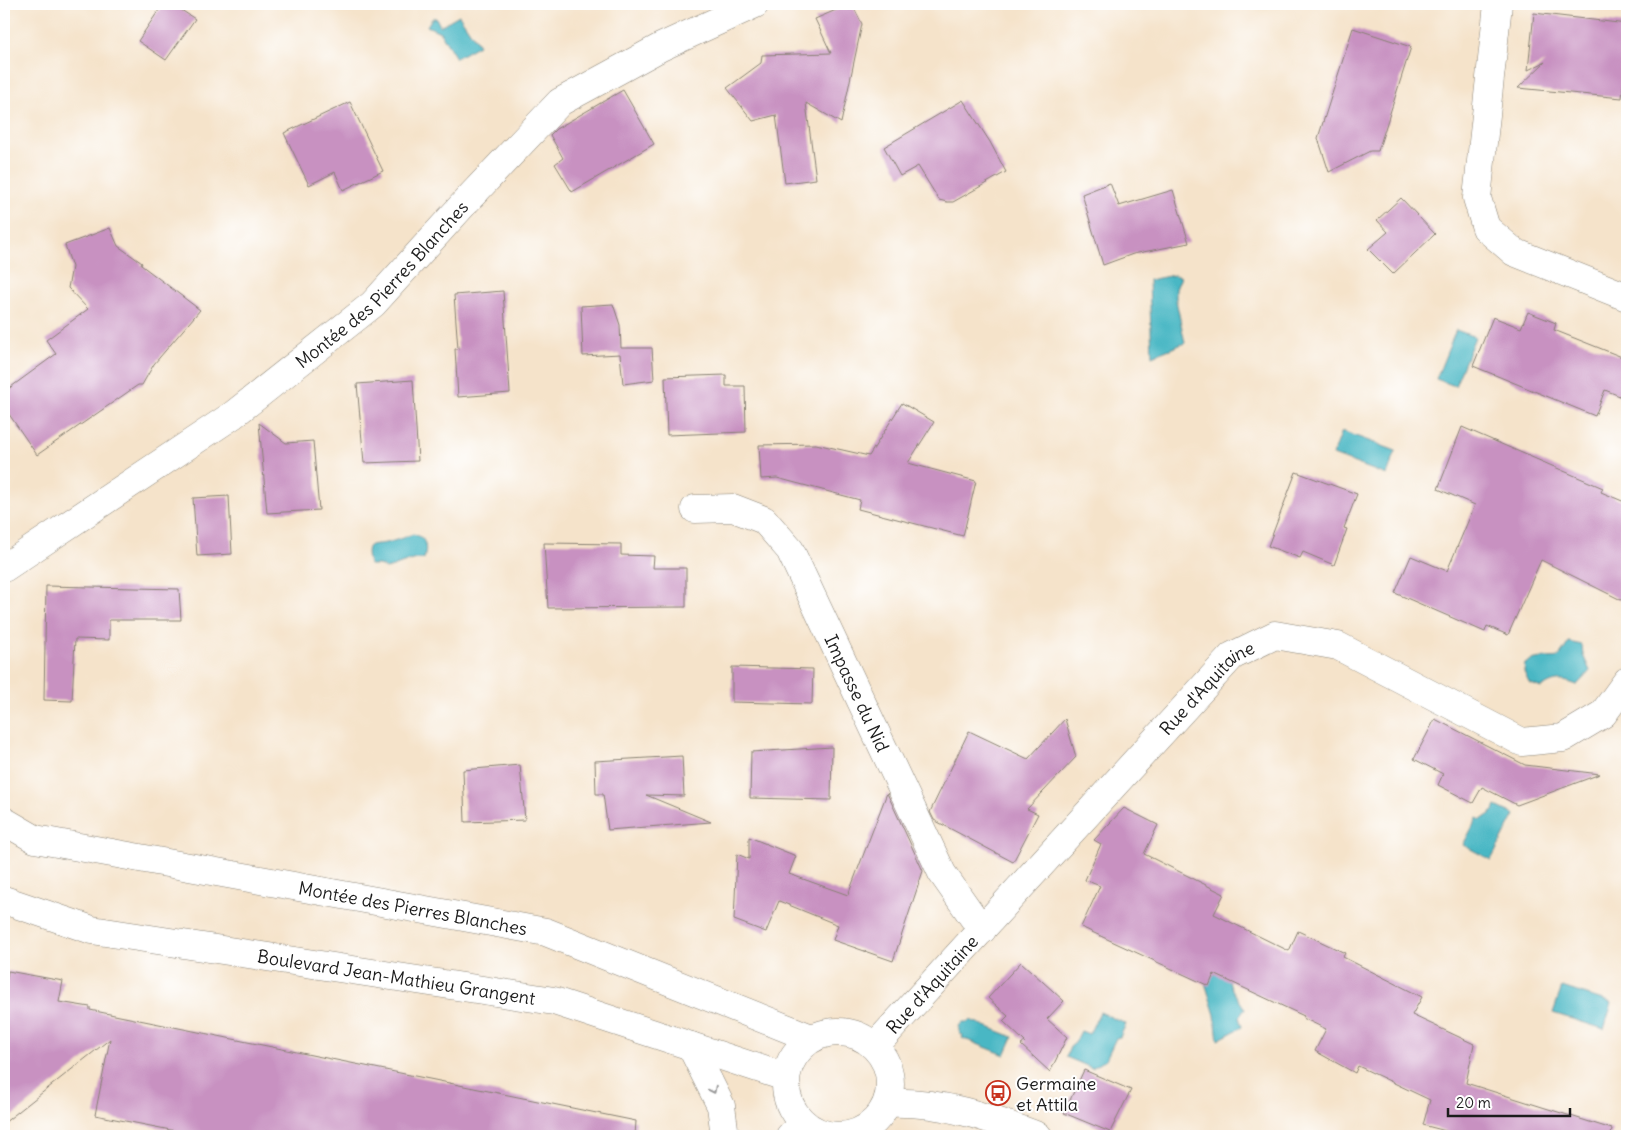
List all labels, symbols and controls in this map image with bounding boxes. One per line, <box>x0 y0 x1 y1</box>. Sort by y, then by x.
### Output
street label: Montée des Pierres Blanches <box>291 196 473 373</box>
street label: Impasse du Nid <box>820 631 895 756</box>
street label: Rue d'Aquitaine <box>1154 635 1258 739</box>
street label: Montée des Pierres Blanches <box>297 876 529 940</box>
street label: Rue d'Aquitaine <box>881 930 983 1038</box>
street label: Boulevard Jean-Mathieu Grangent <box>256 944 537 1009</box>
place label: Germaine et Attila <box>1016 1072 1096 1116</box>
bus stop icon: Germaine et Attila <box>985 1080 1011 1106</box>
one-way arrow <box>707 1085 717 1094</box>
scale bar <box>1448 1085 1571 1117</box>
text: 20 m <box>1456 1093 1491 1112</box>

